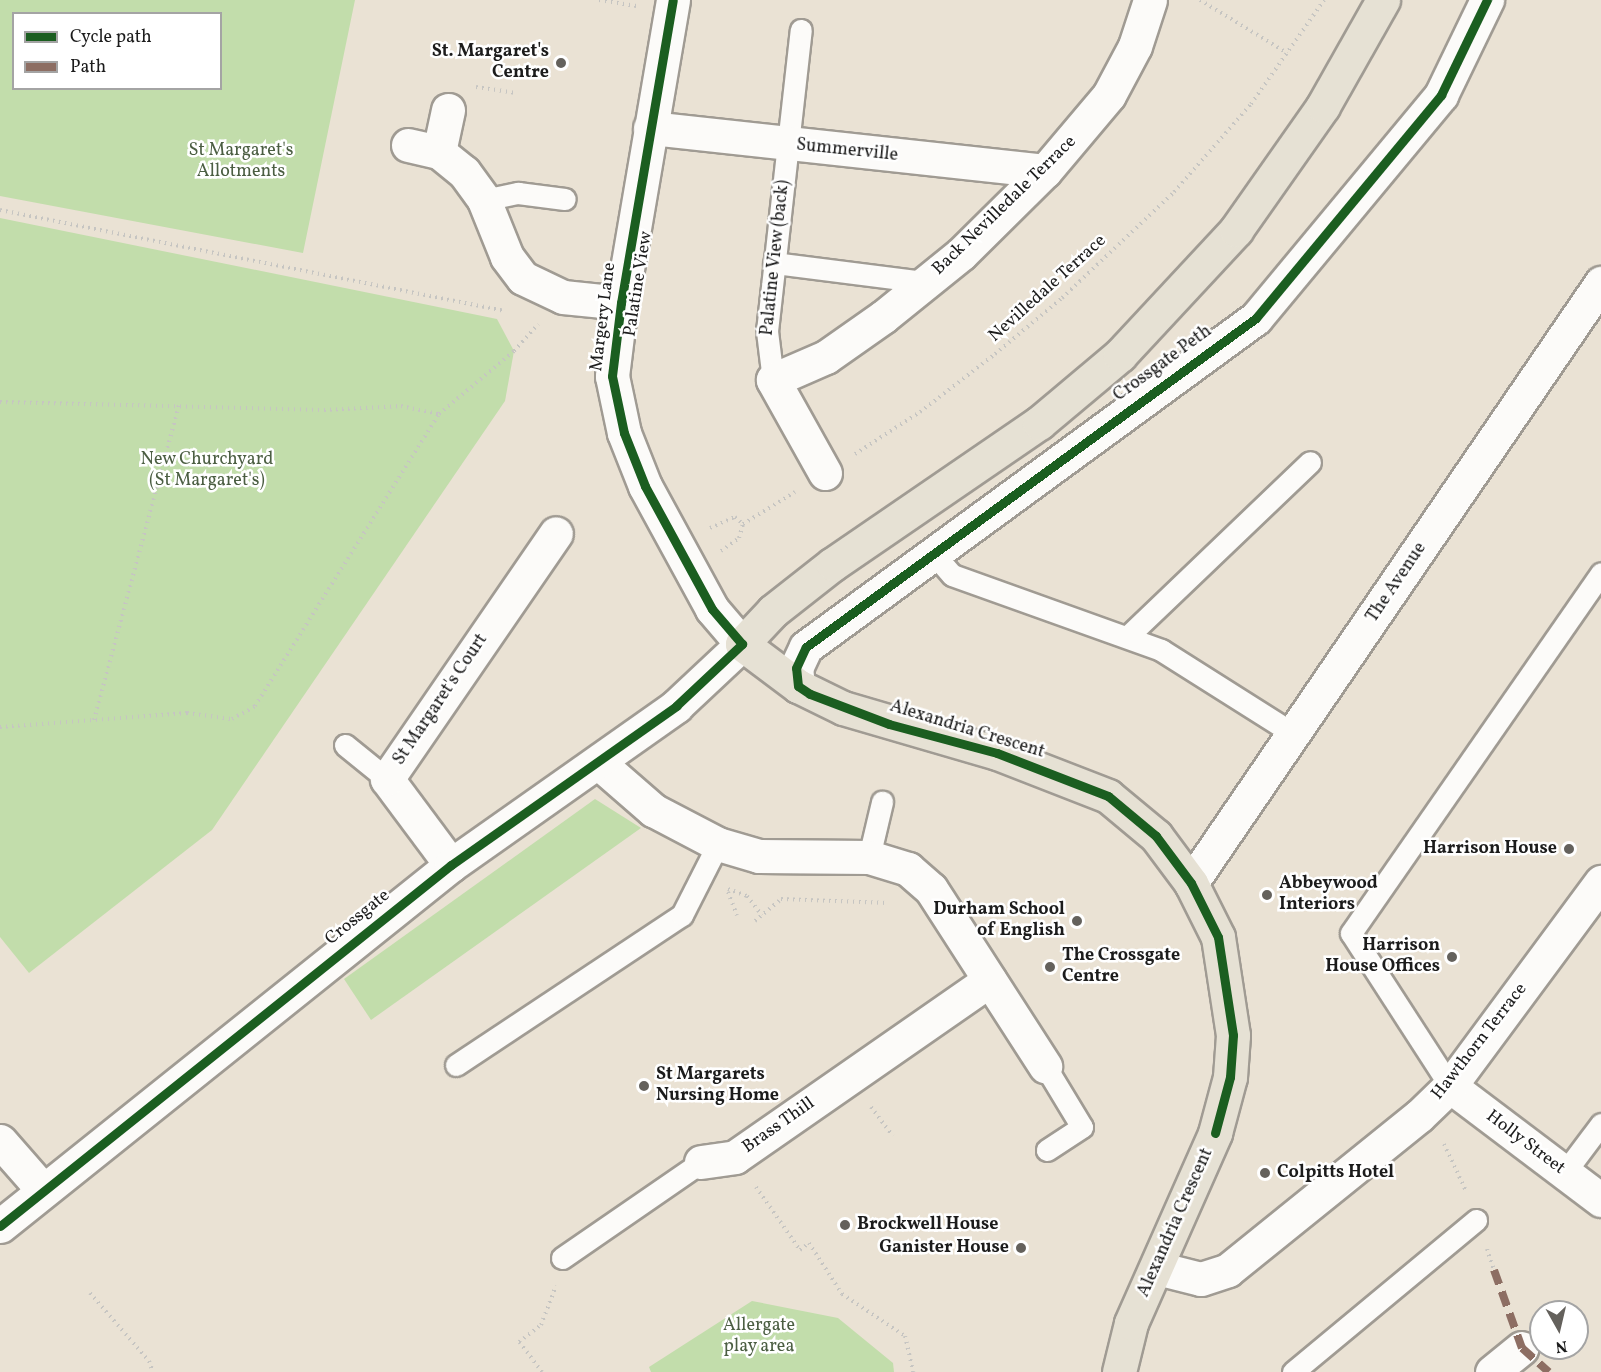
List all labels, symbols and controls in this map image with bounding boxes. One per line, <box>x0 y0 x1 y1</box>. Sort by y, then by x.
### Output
legend <box>12 12 222 90</box>
text: Cycle path <box>70 25 152 50</box>
place label: St. Margaret's Centre <box>432 42 549 84</box>
text: Path <box>70 55 106 80</box>
marker: St. Margaret's Centre <box>554 56 568 70</box>
street label: Back Nevilledale Terrace <box>928 131 1082 281</box>
street label: Summerville <box>795 135 899 167</box>
park label: St Margaret's Allotments <box>189 141 293 184</box>
street label: Palatine View (back) <box>757 179 795 337</box>
street label: Palatine View <box>620 229 658 339</box>
street label: Nevilledale Terrace <box>985 230 1111 348</box>
street label: Margery Lane <box>587 261 621 373</box>
street label: Crossgate Peth <box>1110 321 1216 407</box>
park label: New Churchyard (St Margaret's) <box>140 450 274 492</box>
street label: The Avenue <box>1362 539 1432 627</box>
street label: St Margaret's Court <box>389 630 493 770</box>
street label: Alexandria Crescent <box>887 696 1047 764</box>
place label: Harrison House <box>1423 838 1557 860</box>
marker: Harrison House <box>1562 842 1576 856</box>
place label: Abbeywood Interiors <box>1279 874 1378 916</box>
street label: Crossgate <box>321 885 395 951</box>
marker: Abbeywood Interiors <box>1260 888 1274 902</box>
place label: Durham School of English <box>933 900 1065 942</box>
marker: Durham School of English <box>1070 914 1084 928</box>
place label: Harrison House Offices <box>1325 936 1440 978</box>
place label: The Crossgate Centre <box>1062 946 1180 988</box>
marker: Harrison House Offices <box>1445 950 1459 964</box>
marker: The Crossgate Centre <box>1043 960 1057 974</box>
street label: Hawthorn Terrace <box>1428 979 1532 1105</box>
place label: St Margarets Nursing Home <box>656 1065 779 1108</box>
marker: St Margarets Nursing Home <box>637 1079 651 1093</box>
street label: Brass Thill <box>738 1093 820 1159</box>
street label: Holly Street <box>1481 1106 1569 1180</box>
street label: Alexandria Crescent <box>1133 1145 1219 1301</box>
place label: Colpitts Hotel <box>1277 1162 1394 1184</box>
marker: Colpitts Hotel <box>1258 1166 1272 1180</box>
place label: Brockwell House <box>857 1214 998 1236</box>
marker: Brockwell House <box>838 1218 852 1232</box>
place label: Ganister House <box>879 1237 1009 1259</box>
marker: Ganister House <box>1014 1241 1028 1255</box>
north arrow <box>1529 1300 1589 1360</box>
park label: Allergate play area <box>723 1316 795 1358</box>
text: N <box>1554 1334 1569 1358</box>

